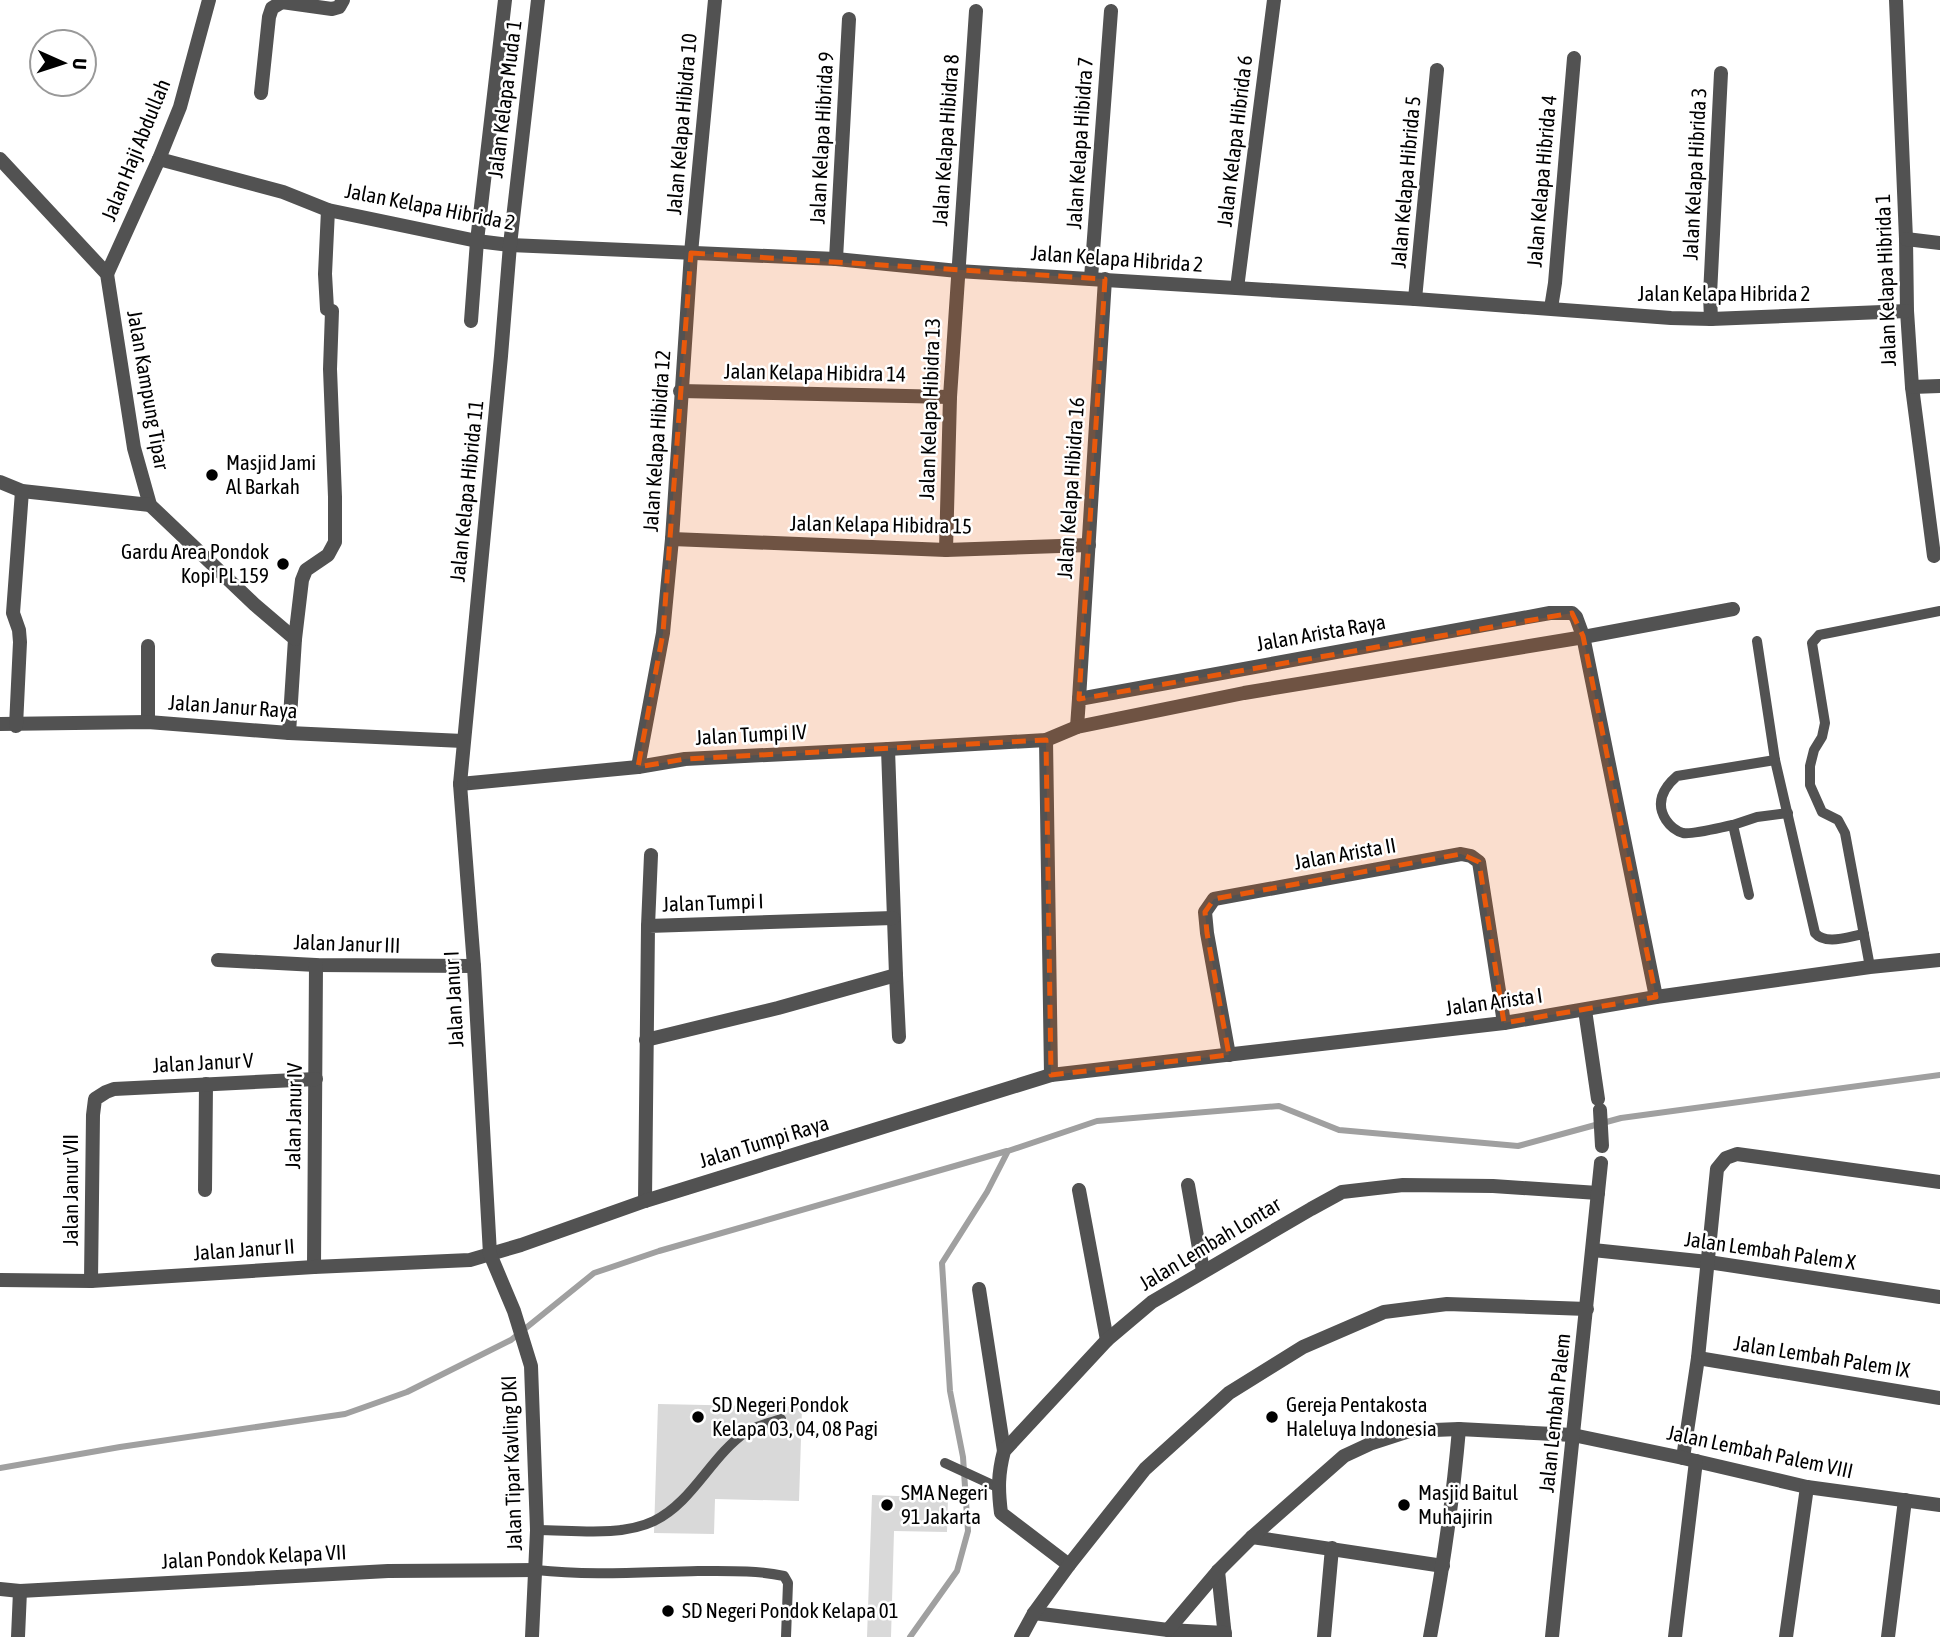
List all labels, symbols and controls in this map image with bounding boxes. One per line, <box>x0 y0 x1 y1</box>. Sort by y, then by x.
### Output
street label: Jalan Kelapa Muda 1 <box>482 19 526 179</box>
north arrow <box>28 28 98 98</box>
street label: Jalan Kelapa Hibidra 10 <box>661 32 701 216</box>
street label: Jalan Kelapa Hibrida 9 <box>804 51 838 225</box>
street label: Jalan Kelapa Hibidra 8 <box>927 53 963 227</box>
street label: Jalan Kelapa Hibrida 6 <box>1212 54 1256 228</box>
street label: Jalan Kelapa Hibidra 7 <box>1061 56 1097 230</box>
text: U <box>69 58 91 70</box>
street label: Jalan Haji Abdullah <box>96 75 174 224</box>
street label: Jalan Kelapa Hibrida 3 <box>1677 87 1711 261</box>
street label: Jalan Kelapa Hibrida 4 <box>1522 94 1560 268</box>
street label: Jalan Kelapa Hibrida 5 <box>1386 95 1424 269</box>
street label: Jalan Kelapa Hibrida 2 <box>343 178 517 234</box>
street label: Jalan Kelapa Hibrida 1 <box>1870 193 1900 367</box>
street label: Jalan Kelapa Hibrida 2 <box>1030 240 1204 276</box>
street label: Jalan Kelapa Hibrida 2 <box>1638 281 1810 305</box>
street label: Jalan Kampung Tipar <box>123 308 175 472</box>
street label: Jalan Kelapa Hibidra 13 <box>914 318 944 500</box>
street label: Jalan Kelapa Hibidra 12 <box>638 349 674 533</box>
street label: Jalan Kelapa Hibidra 14 <box>724 358 906 386</box>
street label: Jalan Kelapa Hibidra 16 <box>1052 396 1088 580</box>
street label: Jalan Kelapa Hibrida 11 <box>445 399 487 583</box>
place label: Masjid Jami Al Barkah <box>226 450 316 498</box>
marker: Masjid Jami Al Barkah <box>204 467 220 483</box>
street label: Jalan Kelapa Hibidra 15 <box>790 510 972 538</box>
place label: Gardu Area Pondok Kopi PL 159 <box>121 539 269 587</box>
marker: Gardu Area Pondok Kopi PL 159 <box>275 556 291 572</box>
street label: Jalan Arista Raya <box>1254 609 1387 655</box>
street label: Jalan Janur Raya <box>168 690 298 722</box>
street label: Jalan Tumpi IV <box>695 719 808 749</box>
street label: Jalan Arista II <box>1292 832 1398 874</box>
street label: Jalan Tumpi I <box>662 888 764 916</box>
street label: Jalan Janur III <box>293 929 401 957</box>
street label: Jalan Janur I <box>439 950 468 1048</box>
street label: Jalan Arista I <box>1444 982 1544 1020</box>
street label: Jalan Janur V <box>152 1047 255 1077</box>
street label: Jalan Janur IV <box>280 1062 306 1169</box>
street label: Jalan Tumpi Raya <box>696 1110 832 1172</box>
street label: Jalan Janur VII <box>58 1134 82 1246</box>
street label: Jalan Lembah Lontar <box>1134 1191 1285 1295</box>
street label: Jalan Lembah Palem X <box>1683 1226 1858 1274</box>
street label: Jalan Janur II <box>192 1233 295 1265</box>
street label: Jalan Lembah Palem IX <box>1732 1330 1912 1382</box>
street label: Jalan Lembah Palem <box>1534 1332 1574 1494</box>
street label: Jalan Tipar Kavling DKI <box>496 1375 526 1551</box>
place label: SD Negeri Pondok Kelapa 03, 04, 08 Pagi <box>712 1392 878 1440</box>
place label: Gereja Pentakosta Haleluya Indonesia <box>1286 1392 1437 1440</box>
marker: SD Negeri Pondok Kelapa 03, 04, 08 Pagi <box>690 1409 706 1425</box>
marker: Gereja Pentakosta Haleluya Indonesia <box>1264 1409 1280 1425</box>
street label: Jalan Lembah Palem VIII <box>1665 1420 1855 1482</box>
place label: SMA Negeri 91 Jakarta <box>901 1480 988 1528</box>
place label: Masjid Baitul Muhajirin <box>1418 1480 1518 1528</box>
marker: SMA Negeri 91 Jakarta <box>879 1497 895 1513</box>
marker: Masjid Baitul Muhajirin <box>1396 1497 1412 1513</box>
street label: Jalan Pondok Kelapa VII <box>161 1539 347 1573</box>
place label: SD Negeri Pondok Kelapa 01 <box>682 1598 899 1622</box>
marker: SD Negeri Pondok Kelapa 01 <box>660 1603 676 1619</box>

